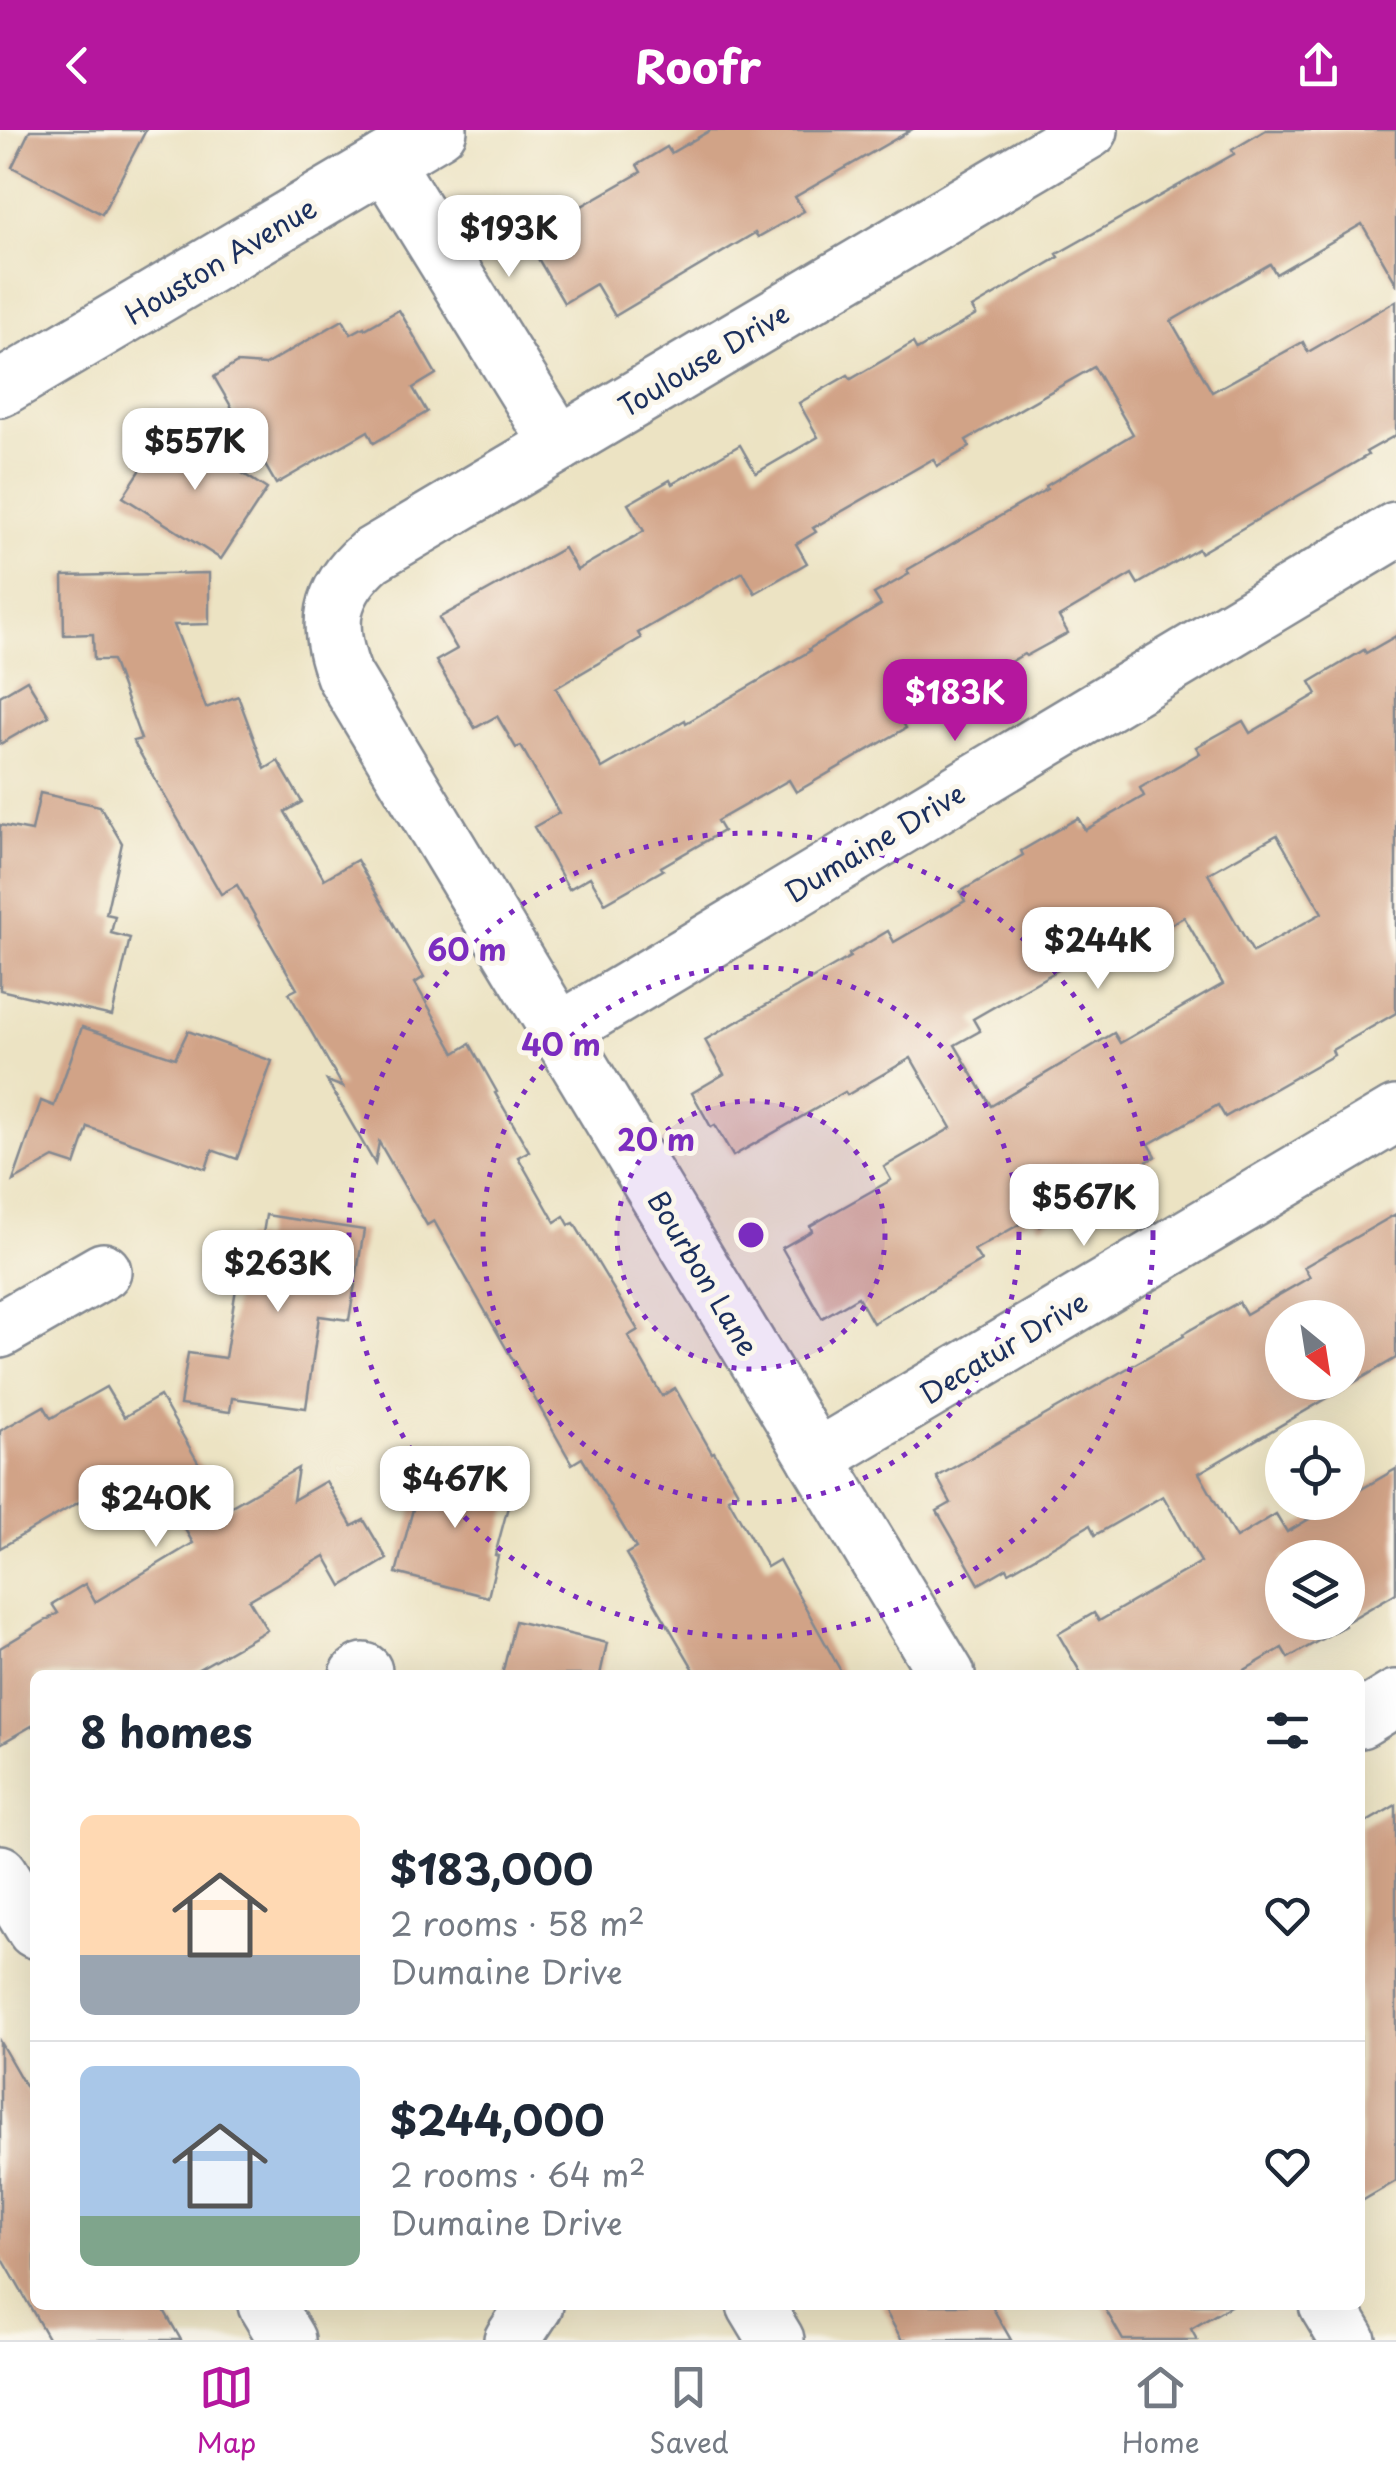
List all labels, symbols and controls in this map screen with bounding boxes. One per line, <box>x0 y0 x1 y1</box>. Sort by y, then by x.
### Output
text: Roofr <box>635 31 761 99</box>
icon: back <box>50 38 105 93</box>
icon: share <box>1291 38 1346 93</box>
street label: Houston Avenue <box>116 186 324 334</box>
pin: $193K <box>439 195 579 280</box>
text: $193K <box>460 203 558 251</box>
street label: Toulouse Drive <box>610 291 796 427</box>
pin: $557K <box>125 408 265 493</box>
text: $557K <box>144 416 246 464</box>
pin: $183K <box>885 659 1025 744</box>
text: $183K <box>905 667 1005 715</box>
street label: Dumaine Drive <box>776 771 972 913</box>
pin: $244K <box>1028 907 1168 992</box>
text: $244K <box>1044 915 1152 963</box>
text: 60 m <box>427 926 507 971</box>
text: 40 m <box>521 1021 601 1066</box>
text: 20 m <box>617 1116 695 1161</box>
pin: $567K <box>1014 1164 1154 1249</box>
text: $567K <box>1032 1172 1136 1220</box>
street label: Bourbon Lane <box>638 1182 770 1364</box>
centre of rings <box>733 1217 769 1253</box>
pin: $263K <box>208 1230 348 1315</box>
text: $263K <box>224 1238 332 1286</box>
street label: Decatur Drive <box>911 1280 1095 1414</box>
north arrow <box>1265 1300 1365 1400</box>
map controls <box>1265 1300 1365 1640</box>
button: locate <box>1265 1420 1365 1520</box>
pin: $467K <box>385 1446 525 1531</box>
text: $467K <box>402 1454 508 1502</box>
pin: $240K <box>86 1465 226 1550</box>
text: $240K <box>101 1473 211 1521</box>
button: layers <box>1265 1540 1365 1640</box>
text: 8 homes <box>80 1699 253 1762</box>
icon: filters <box>1260 1703 1315 1758</box>
text: $183,000 <box>390 1836 593 1899</box>
icon: home <box>160 1855 280 1975</box>
icon: heart <box>1260 1888 1315 1943</box>
text: 2 rooms · 58 m² <box>390 1899 645 1947</box>
text: Dumaine Drive <box>390 1947 623 1995</box>
text: $244,000 <box>390 2087 605 2150</box>
icon: home <box>160 2106 280 2226</box>
icon: heart <box>1260 2139 1315 2194</box>
text: 2 rooms · 64 m² <box>390 2150 646 2198</box>
text: Dumaine Drive <box>390 2198 623 2246</box>
tab: Map <box>196 2360 256 2463</box>
tab: Saved <box>649 2360 729 2463</box>
tab: Home <box>1122 2360 1200 2463</box>

